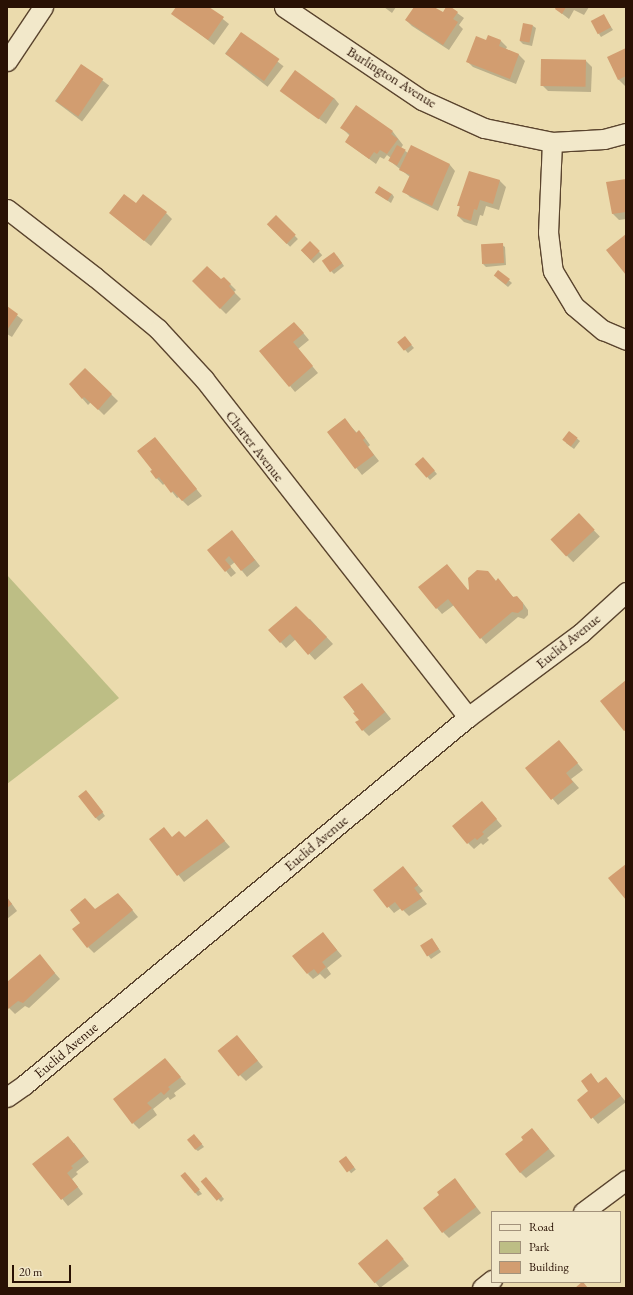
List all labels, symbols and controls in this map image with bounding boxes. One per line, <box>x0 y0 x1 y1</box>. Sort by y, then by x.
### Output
street label: Burlington Avenue <box>344 43 440 111</box>
street label: Charter Avenue <box>222 407 288 485</box>
street label: Euclid Avenue <box>532 610 604 672</box>
street label: Euclid Avenue <box>281 812 351 874</box>
street label: Euclid Avenue <box>31 1019 101 1081</box>
legend <box>491 1211 621 1283</box>
text: Road <box>529 1219 554 1235</box>
text: Park <box>529 1239 549 1255</box>
scale bar <box>14 1257 73 1283</box>
text: Building <box>529 1259 569 1275</box>
text: 20 m <box>19 1264 42 1280</box>

